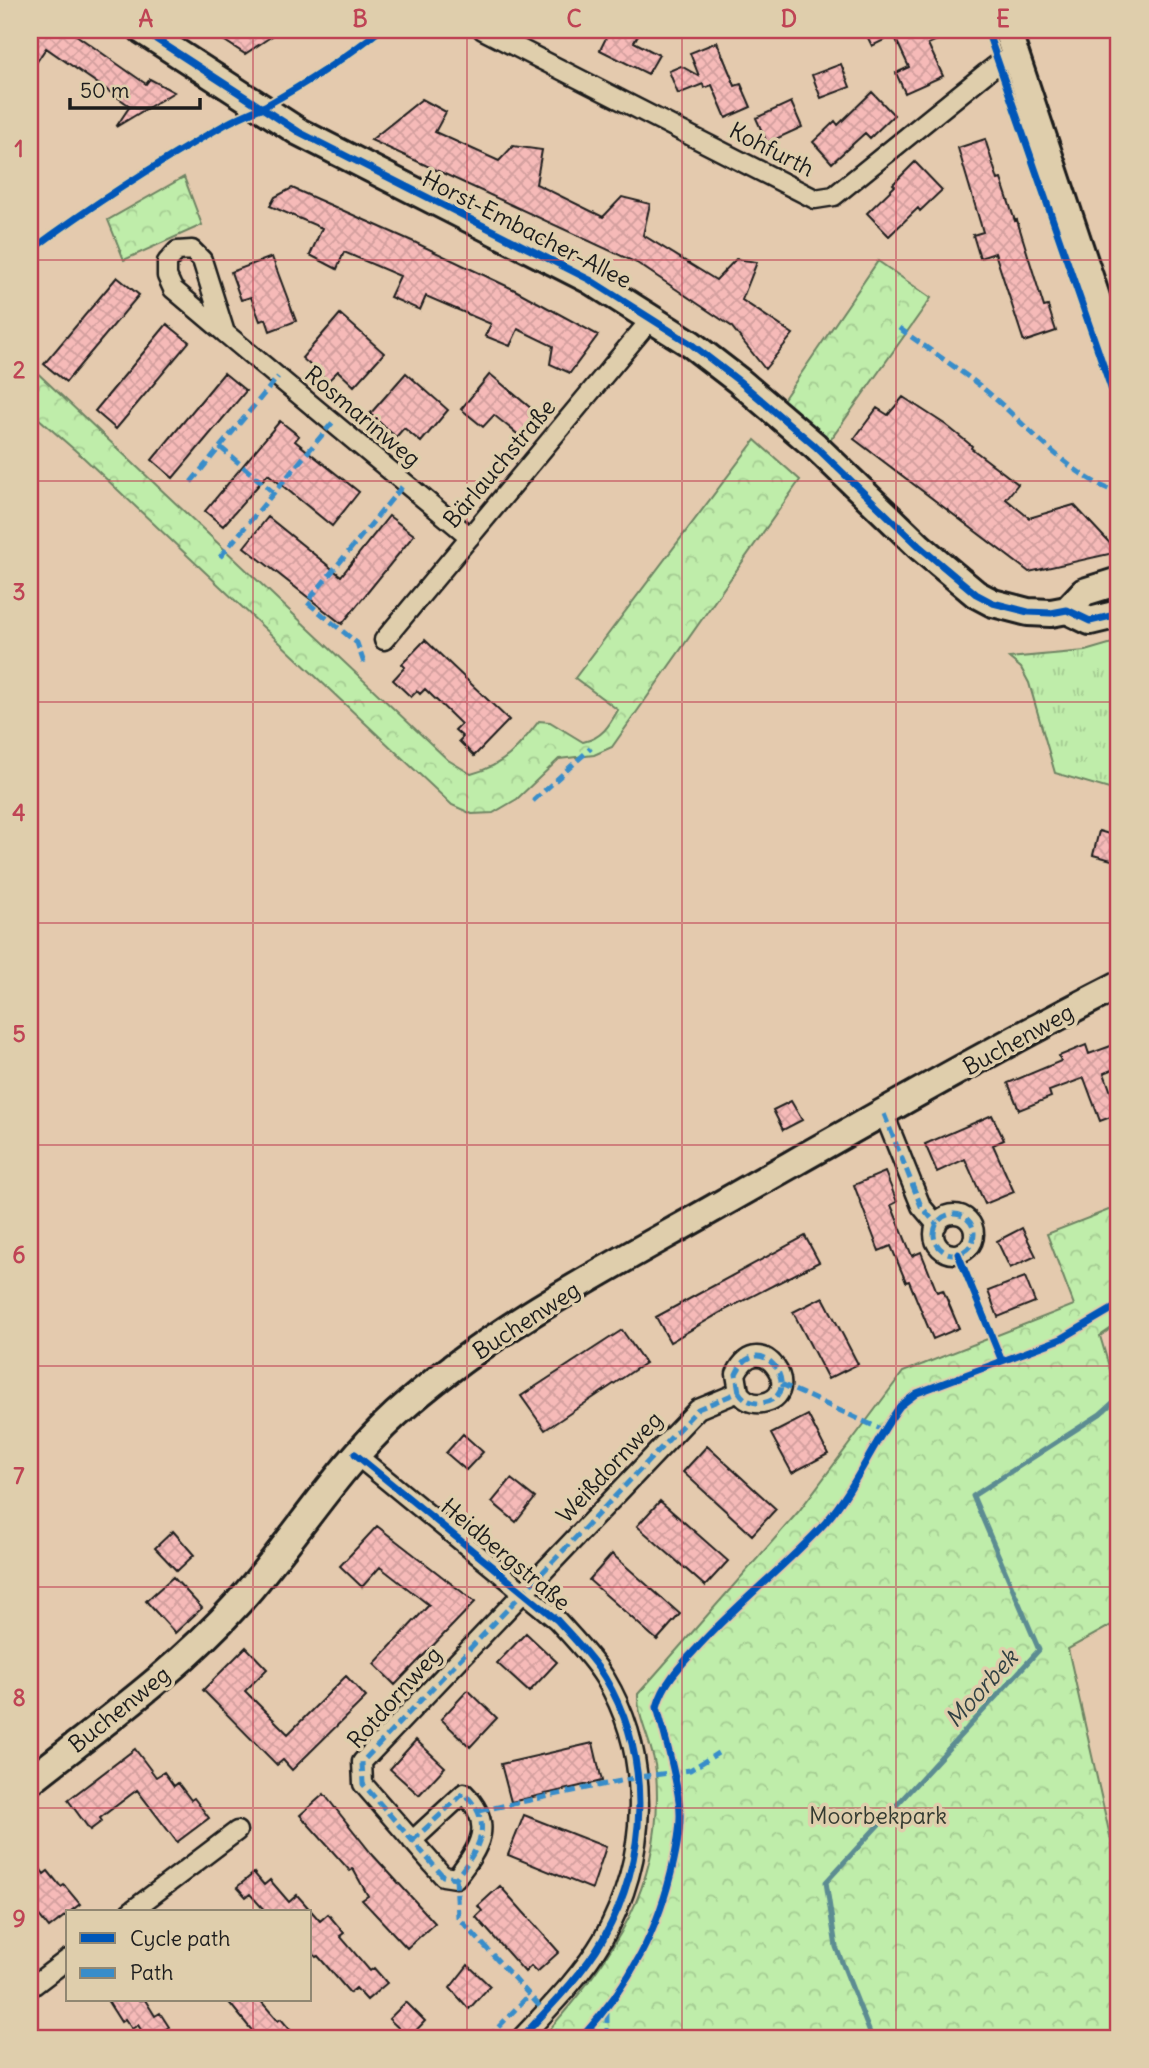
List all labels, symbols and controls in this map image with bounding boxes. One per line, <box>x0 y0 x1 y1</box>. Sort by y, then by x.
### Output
text: A <box>139 4 154 33</box>
text: B <box>352 4 368 33</box>
text: C <box>566 4 582 33</box>
text: D <box>781 4 797 33</box>
text: E <box>996 4 1010 33</box>
scale bar <box>70 66 200 110</box>
text: 50 m <box>80 77 129 104</box>
street label: Kohfurth <box>725 115 819 183</box>
text: 1 <box>14 134 24 163</box>
street label: Horst-Embacher-Allee <box>418 164 636 294</box>
text: 2 <box>13 355 26 384</box>
street label: Rosmarinweg <box>299 359 427 473</box>
street label: Bärlauchstraße <box>437 393 561 533</box>
text: 3 <box>12 577 26 606</box>
text: 4 <box>12 798 26 827</box>
street label: Buchenweg <box>958 997 1078 1081</box>
text: 5 <box>12 1019 26 1048</box>
text: 6 <box>12 1240 26 1269</box>
street label: Buchenweg <box>467 1275 585 1365</box>
street label: Weißdornweg <box>550 1405 668 1529</box>
text: 7 <box>13 1461 25 1490</box>
street label: Heidbergstraße <box>435 1492 577 1616</box>
street label: Rotdornweg <box>341 1640 447 1754</box>
water label: Moorbek <box>938 1642 1025 1733</box>
street label: Buchenweg <box>62 1659 176 1759</box>
text: 8 <box>12 1683 26 1712</box>
park label: Moorbekpark <box>809 1801 947 1830</box>
text: 9 <box>12 1904 26 1933</box>
legend <box>66 1910 312 2002</box>
text: Cycle path <box>130 1925 230 1952</box>
text: Path <box>130 1959 173 1986</box>

